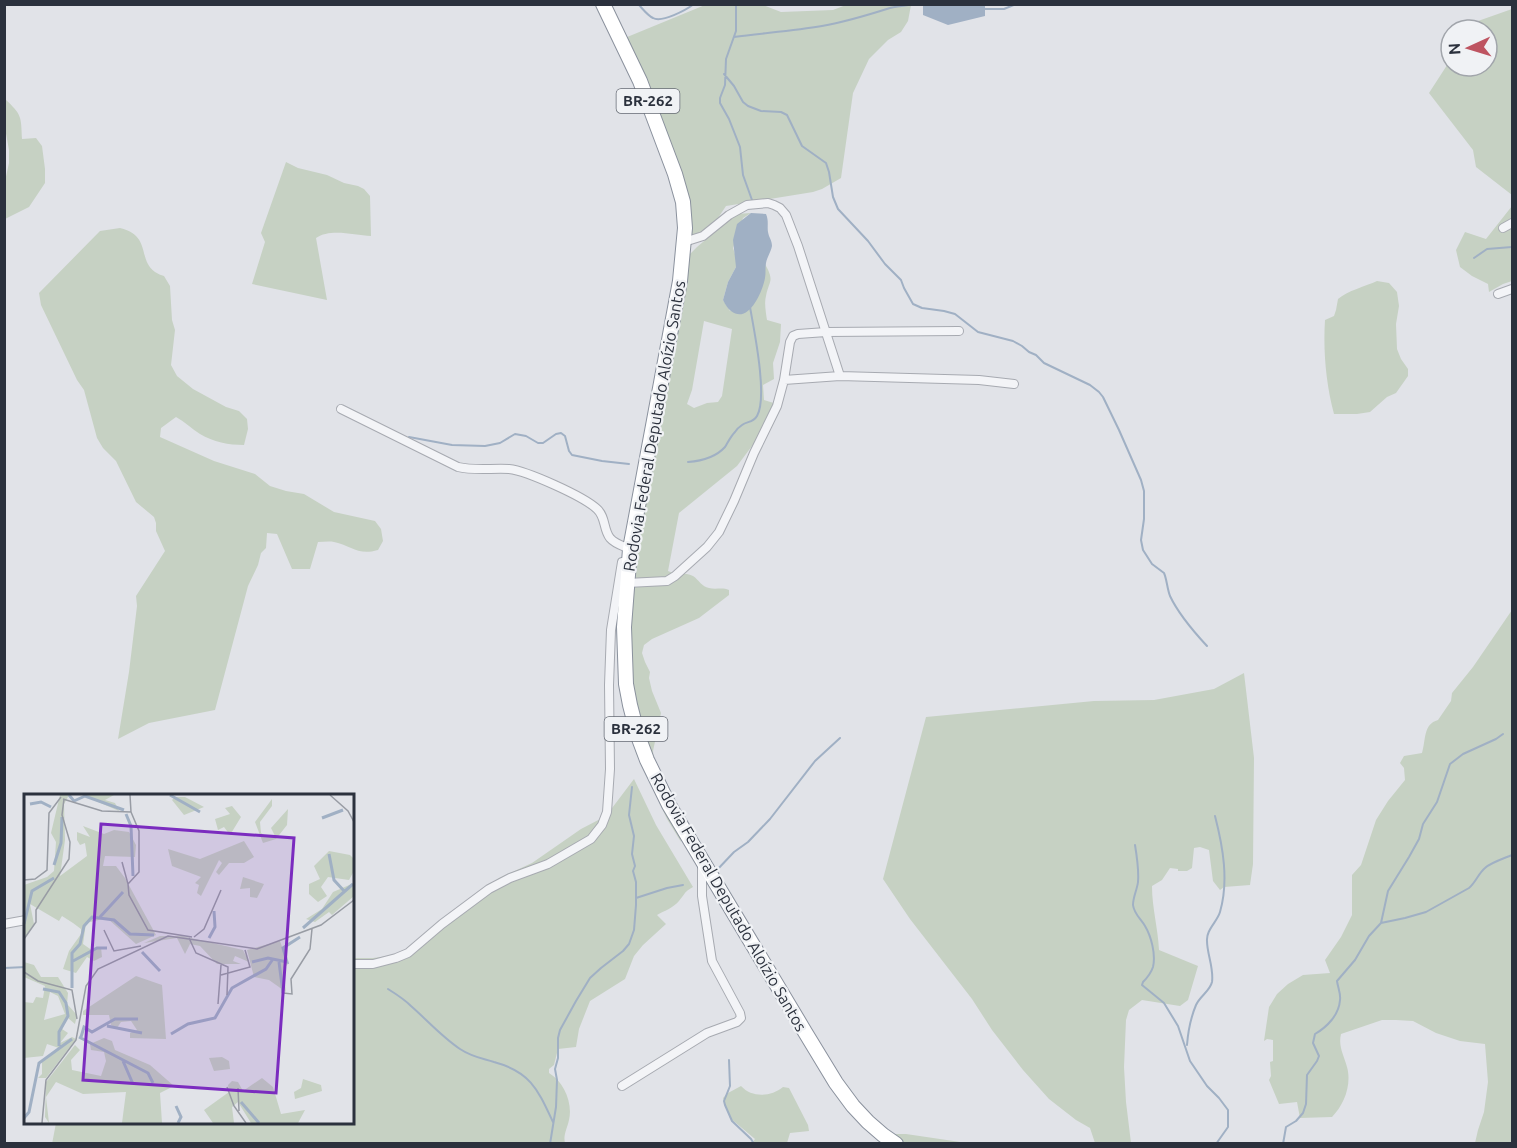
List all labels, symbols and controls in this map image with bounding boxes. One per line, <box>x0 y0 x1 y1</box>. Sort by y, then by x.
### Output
north arrow <box>1439 18 1499 78</box>
text: N <box>1445 42 1463 56</box>
road number: BR-262 <box>616 89 680 113</box>
street label: Rodovia Federal Deputado Aloízio Santos <box>620 279 688 573</box>
road number: BR-262 <box>604 717 668 741</box>
street label: Rodovia Federal Deputado Aloízio Santos <box>647 770 811 1034</box>
inset map <box>24 794 354 1124</box>

